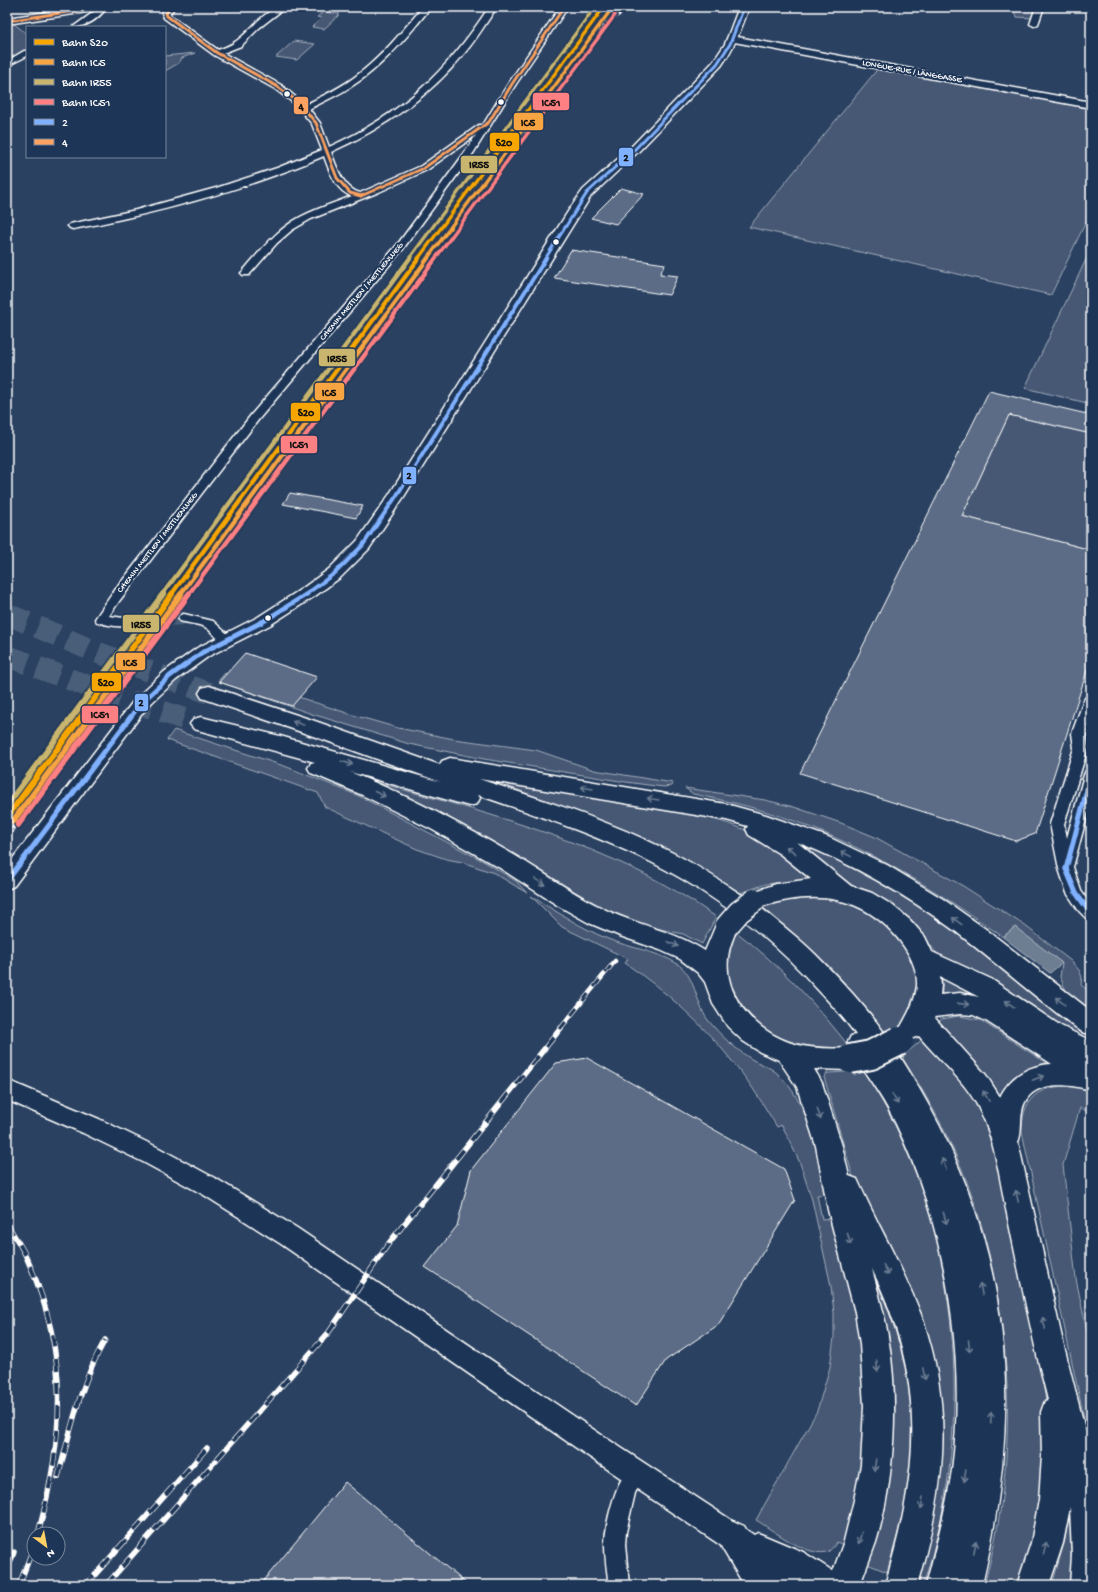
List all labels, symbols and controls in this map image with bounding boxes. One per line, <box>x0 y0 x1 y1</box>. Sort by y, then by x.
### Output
legend <box>26 26 166 158</box>
text: Bahn S20 <box>61 37 108 51</box>
text: Bahn IC5 <box>61 57 105 71</box>
street label: LONGUE-RUE / LÄNGGASSE <box>861 58 963 86</box>
text: Bahn IR55 <box>61 77 112 91</box>
unlabelled marker <box>282 89 292 99</box>
line badge: IC51 <box>532 92 570 111</box>
line badge: 4 <box>293 96 309 115</box>
text: Bahn IC51 <box>61 97 110 111</box>
unlabelled marker <box>496 97 506 107</box>
text: IC51 <box>542 98 560 110</box>
text: 4 <box>297 102 304 114</box>
line badge: IC5 <box>513 112 544 131</box>
text: 2 <box>62 117 68 131</box>
text: IC5 <box>521 118 535 130</box>
line badge: S20 <box>489 132 520 152</box>
text: 4 <box>62 137 68 151</box>
text: S20 <box>496 138 513 150</box>
line badge: 2 <box>618 147 634 167</box>
text: 2 <box>623 153 629 165</box>
line badge: IR55 <box>460 155 498 174</box>
text: IR55 <box>469 160 489 172</box>
unlabelled marker <box>551 237 561 247</box>
street label: CHEMIN METTLEN / METTLENWEG <box>318 241 406 343</box>
line badge: IR55 <box>318 348 356 367</box>
text: IR55 <box>327 354 347 366</box>
line badge: IC5 <box>314 382 345 401</box>
text: IC5 <box>322 388 336 400</box>
line badge: S20 <box>290 402 321 422</box>
text: S20 <box>298 408 315 420</box>
line badge: IC51 <box>280 435 318 454</box>
text: IC51 <box>290 440 308 452</box>
line badge: 2 <box>402 466 417 485</box>
text: 2 <box>406 471 412 483</box>
street label: CHEMIN METTLEN / METTLENWEG <box>115 490 201 595</box>
unlabelled marker <box>263 613 273 623</box>
line badge: IR55 <box>122 614 160 633</box>
text: IR55 <box>131 620 151 632</box>
line badge: IC5 <box>115 652 146 671</box>
text: IC5 <box>123 658 137 670</box>
line badge: S20 <box>91 672 122 692</box>
text: S20 <box>98 678 115 690</box>
line badge: 2 <box>134 693 149 712</box>
text: 2 <box>138 698 144 710</box>
line badge: IC51 <box>81 705 119 724</box>
text: IC51 <box>91 710 109 722</box>
one-way arrow <box>291 719 304 726</box>
one-way arrow <box>340 760 353 767</box>
one-way arrow <box>581 784 594 792</box>
one-way arrow <box>374 791 386 798</box>
one-way arrow <box>647 795 660 803</box>
one-way arrow <box>785 846 796 854</box>
one-way arrow <box>841 850 853 857</box>
one-way arrow <box>534 878 545 886</box>
one-way arrow <box>952 917 963 925</box>
one-way arrow <box>666 941 678 949</box>
one-way arrow <box>1054 997 1065 1005</box>
one-way arrow <box>956 1000 969 1007</box>
one-way arrow <box>1005 1000 1016 1008</box>
one-way arrow <box>1032 1073 1044 1081</box>
one-way arrow <box>981 1090 989 1102</box>
one-way arrow <box>892 1093 900 1105</box>
one-way arrow <box>816 1108 823 1121</box>
one-way arrow <box>940 1159 948 1171</box>
one-way arrow <box>1013 1190 1021 1203</box>
one-way arrow <box>942 1212 949 1225</box>
one-way arrow <box>846 1232 854 1245</box>
one-way arrow <box>883 1264 891 1276</box>
one-way arrow <box>977 1283 985 1296</box>
one-way arrow <box>1040 1317 1048 1330</box>
one-way arrow <box>965 1339 972 1352</box>
one-way arrow <box>873 1359 880 1372</box>
one-way arrow <box>920 1367 928 1380</box>
one-way arrow <box>987 1412 994 1425</box>
one-way arrow <box>872 1458 879 1471</box>
one-way arrow <box>961 1469 969 1482</box>
one-way arrow <box>918 1496 926 1509</box>
north arrow <box>26 1526 66 1566</box>
one-way arrow <box>856 1531 863 1544</box>
one-way arrow <box>972 1541 980 1554</box>
one-way arrow <box>1042 1542 1049 1555</box>
text: N <box>44 1546 56 1560</box>

